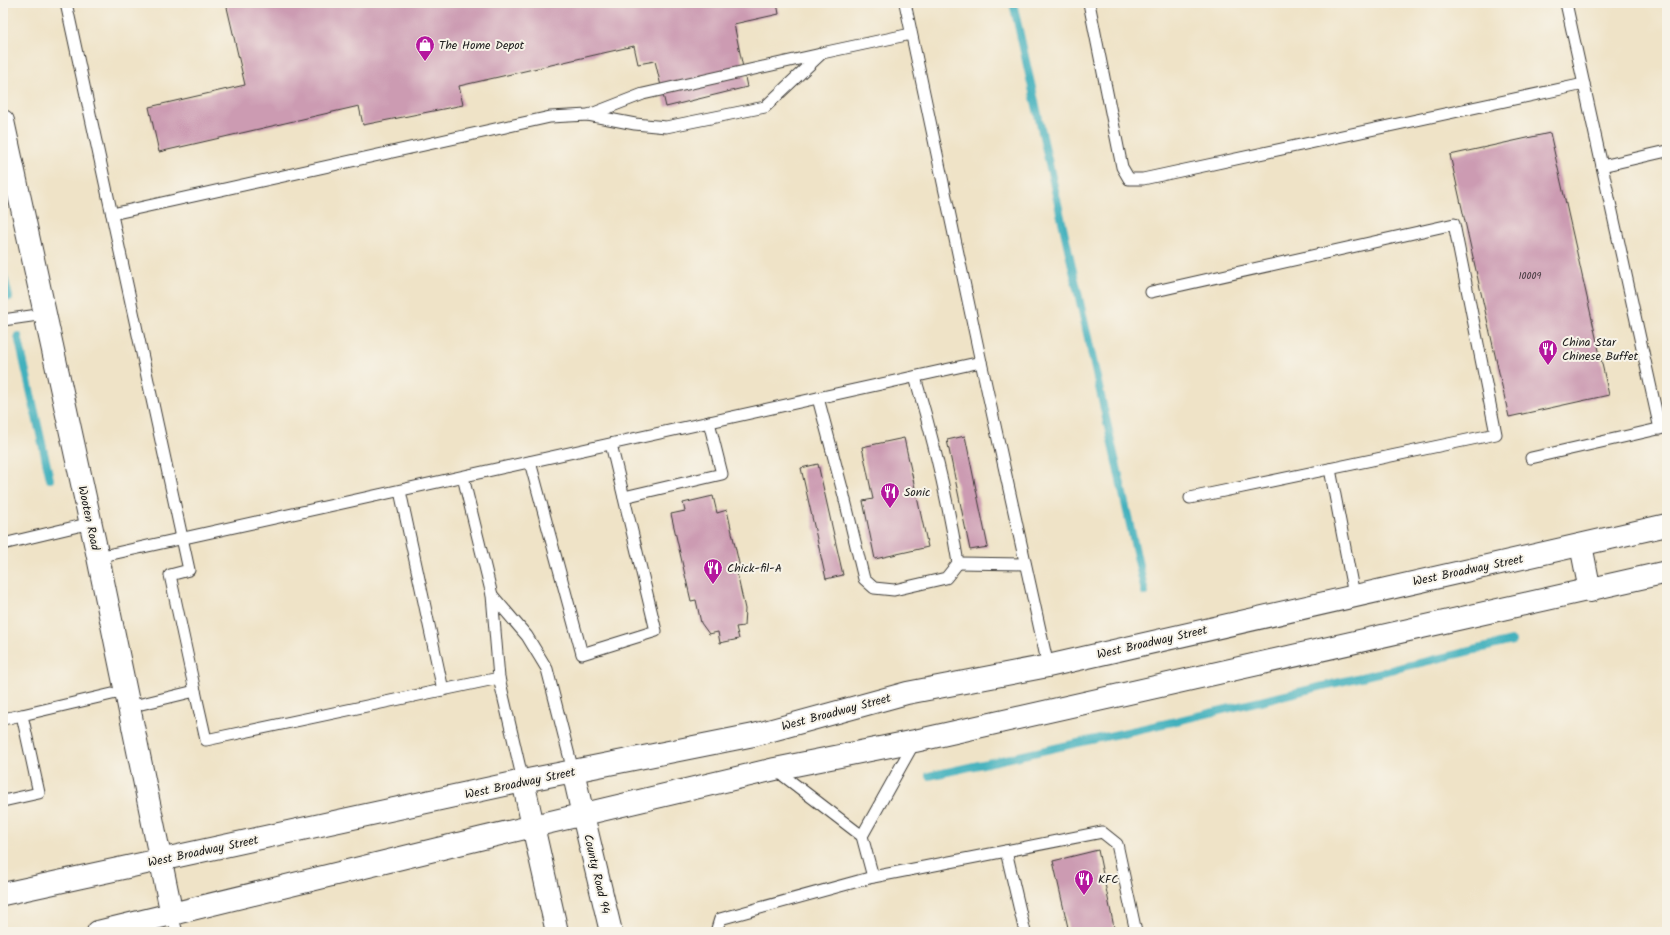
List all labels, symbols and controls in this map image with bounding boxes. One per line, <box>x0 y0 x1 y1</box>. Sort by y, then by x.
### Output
shop icon: The Home Depot <box>414 34 436 62</box>
place label: The Home Depot <box>439 36 525 55</box>
house number: 10009 <box>1518 268 1542 284</box>
place label: China Star Chinese Buffet <box>1562 333 1638 366</box>
restaurant icon: China Star Chinese Buffet <box>1537 338 1559 366</box>
restaurant icon: Sonic <box>879 481 901 509</box>
place label: Sonic <box>904 483 930 502</box>
street label: Wooten Road <box>72 484 105 553</box>
street label: West Broadway Street <box>1411 549 1525 591</box>
restaurant icon: Chick-fil-A <box>702 557 724 585</box>
place label: Chick-fil-A <box>727 559 782 578</box>
street label: West Broadway Street <box>1095 620 1209 664</box>
street label: West Broadway Street <box>779 689 893 736</box>
street label: West Broadway Street <box>463 762 577 804</box>
street label: West Broadway Street <box>146 830 260 872</box>
street label: County Road 94 <box>578 832 615 916</box>
restaurant icon: KFC <box>1073 868 1095 896</box>
place label: KFC <box>1098 870 1119 889</box>

